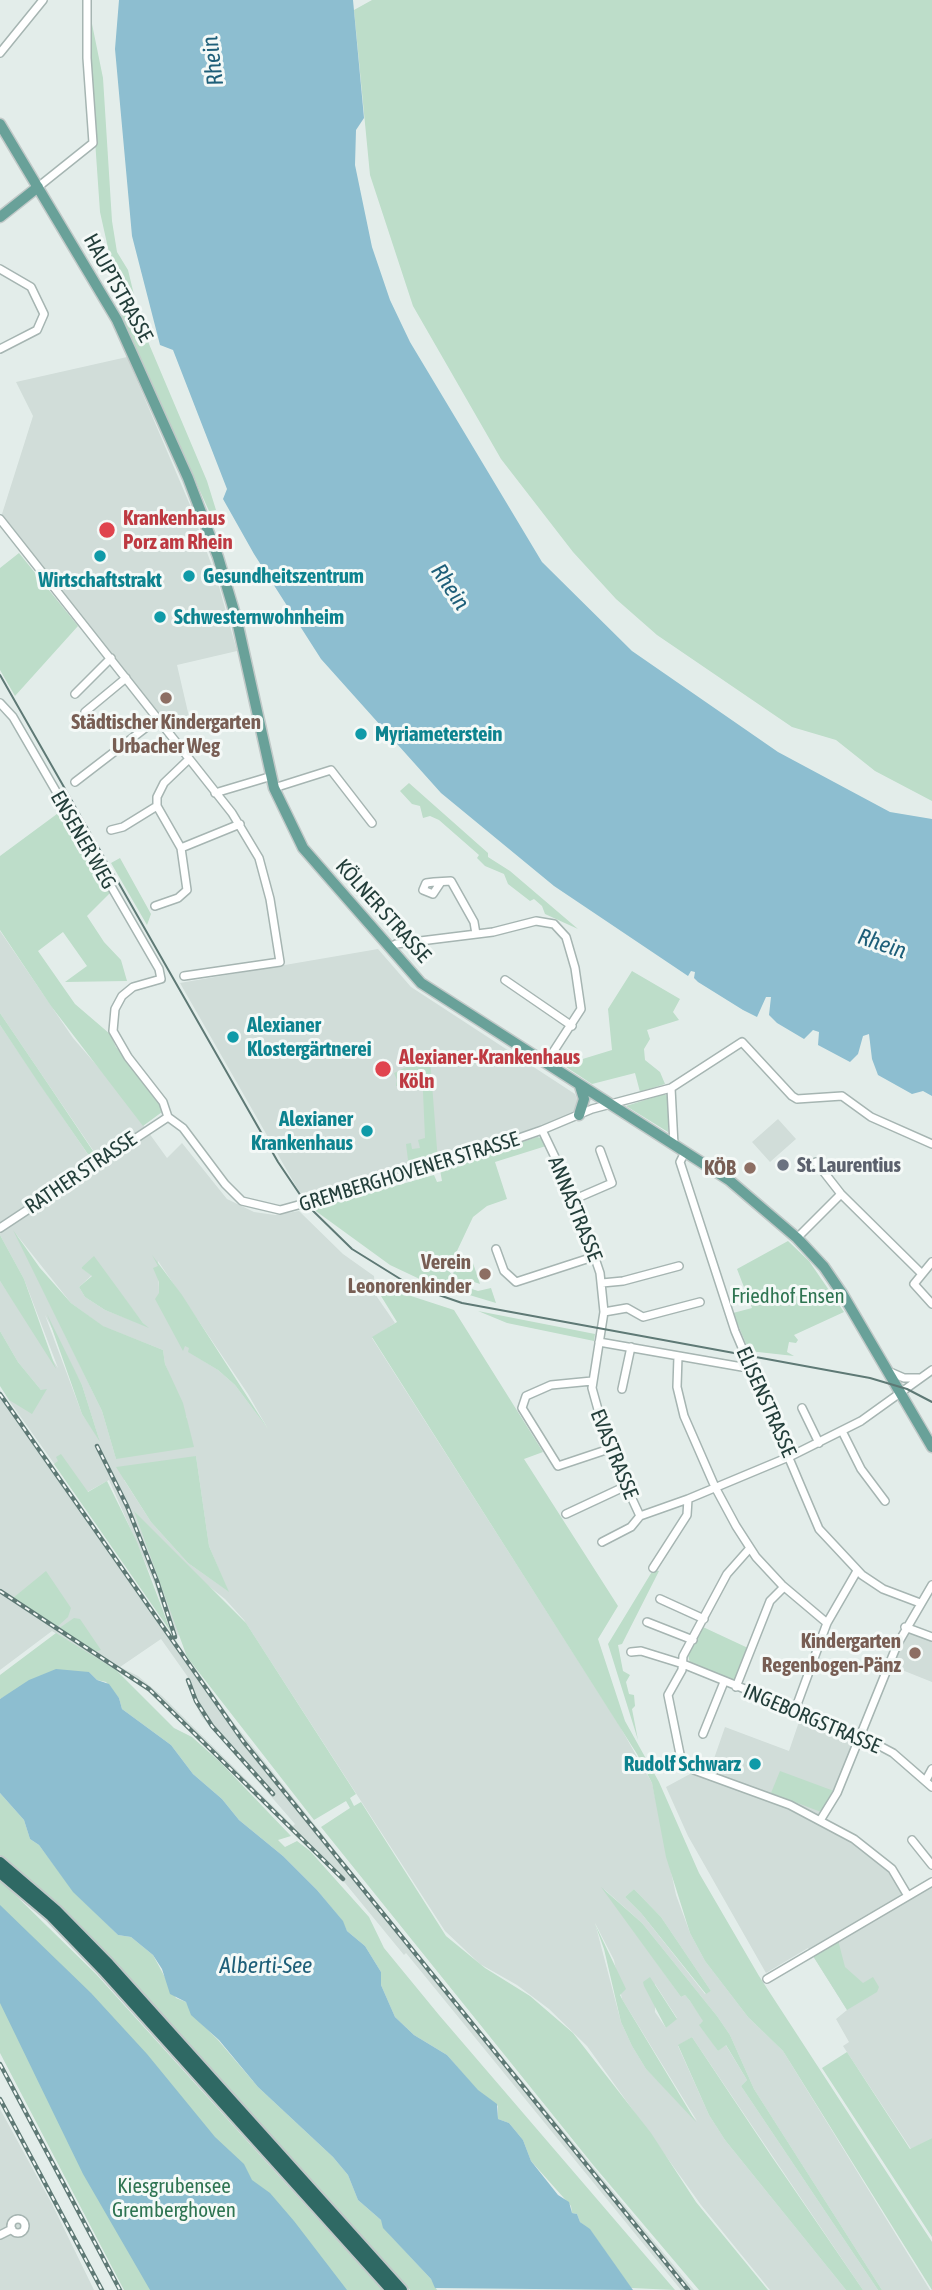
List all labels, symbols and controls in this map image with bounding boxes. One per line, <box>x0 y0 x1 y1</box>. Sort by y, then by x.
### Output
water label: Rhein <box>196 35 230 87</box>
street label: HAUPTSTRASSE <box>78 229 158 347</box>
place label: Krankenhaus Porz am Rhein <box>123 505 233 555</box>
marker: Krankenhaus Porz am Rhein <box>97 520 117 540</box>
marker: Wirtschaftstrakt <box>92 548 108 564</box>
water label: Rhein <box>425 559 475 615</box>
place label: Gesundheitszentrum <box>203 563 364 589</box>
place label: Wirtschaftstrakt <box>38 567 162 593</box>
marker: Gesundheitszentrum <box>181 568 197 584</box>
place label: Schwesternwohnheim <box>174 604 344 630</box>
marker: Schwesternwohnheim <box>152 609 168 625</box>
marker: Städtischer Kindergarten Urbacher Weg <box>158 690 174 706</box>
place label: Städtischer Kindergarten Urbacher Weg <box>71 709 261 759</box>
place label: Myriameterstein <box>375 721 503 747</box>
marker: Myriameterstein <box>353 726 369 742</box>
street label: ENSENER WEG <box>45 786 121 894</box>
street label: KÖLNER STRASSE <box>330 854 436 968</box>
water label: Rhein <box>854 923 910 965</box>
place label: Alexianer Klostergärtnerei <box>247 1012 372 1062</box>
marker: Alexianer Klostergärtnerei <box>225 1029 241 1045</box>
place label: Alexianer-Krankenhaus Köln <box>399 1044 580 1094</box>
marker: Alexianer-Krankenhaus Köln <box>373 1059 393 1079</box>
place label: Alexianer Krankenhaus <box>251 1106 353 1156</box>
marker: Alexianer Krankenhaus <box>359 1123 375 1139</box>
street label: RATHER STRASSE <box>20 1126 142 1220</box>
street label: GREMBERGHOVENER STRASSE <box>296 1127 522 1217</box>
place label: St. Laurentius <box>797 1152 901 1178</box>
street label: ANNASTRASSE <box>543 1153 607 1265</box>
place label: KÖB <box>704 1155 736 1181</box>
marker: St. Laurentius <box>775 1157 791 1173</box>
marker: KÖB <box>742 1160 758 1176</box>
place label: Verein Leonorenkinder <box>348 1249 471 1299</box>
marker: Verein Leonorenkinder <box>477 1266 493 1282</box>
park label: Friedhof Ensen <box>731 1283 845 1309</box>
street label: ELISENSTRASSE <box>730 1343 802 1461</box>
street label: EVASTRASSE <box>585 1405 643 1503</box>
place label: Kindergarten Regenbogen-Pänz <box>762 1628 901 1678</box>
marker: Kindergarten Regenbogen-Pänz <box>907 1645 923 1661</box>
street label: INGEBORGSTRASSE <box>739 1679 885 1759</box>
place label: Rudolf Schwarz <box>624 1751 741 1777</box>
marker: Rudolf Schwarz <box>747 1756 763 1772</box>
water label: Alberti-See <box>219 1952 313 1980</box>
park label: Kiesgrubensee Gremberghoven <box>112 2173 236 2223</box>

